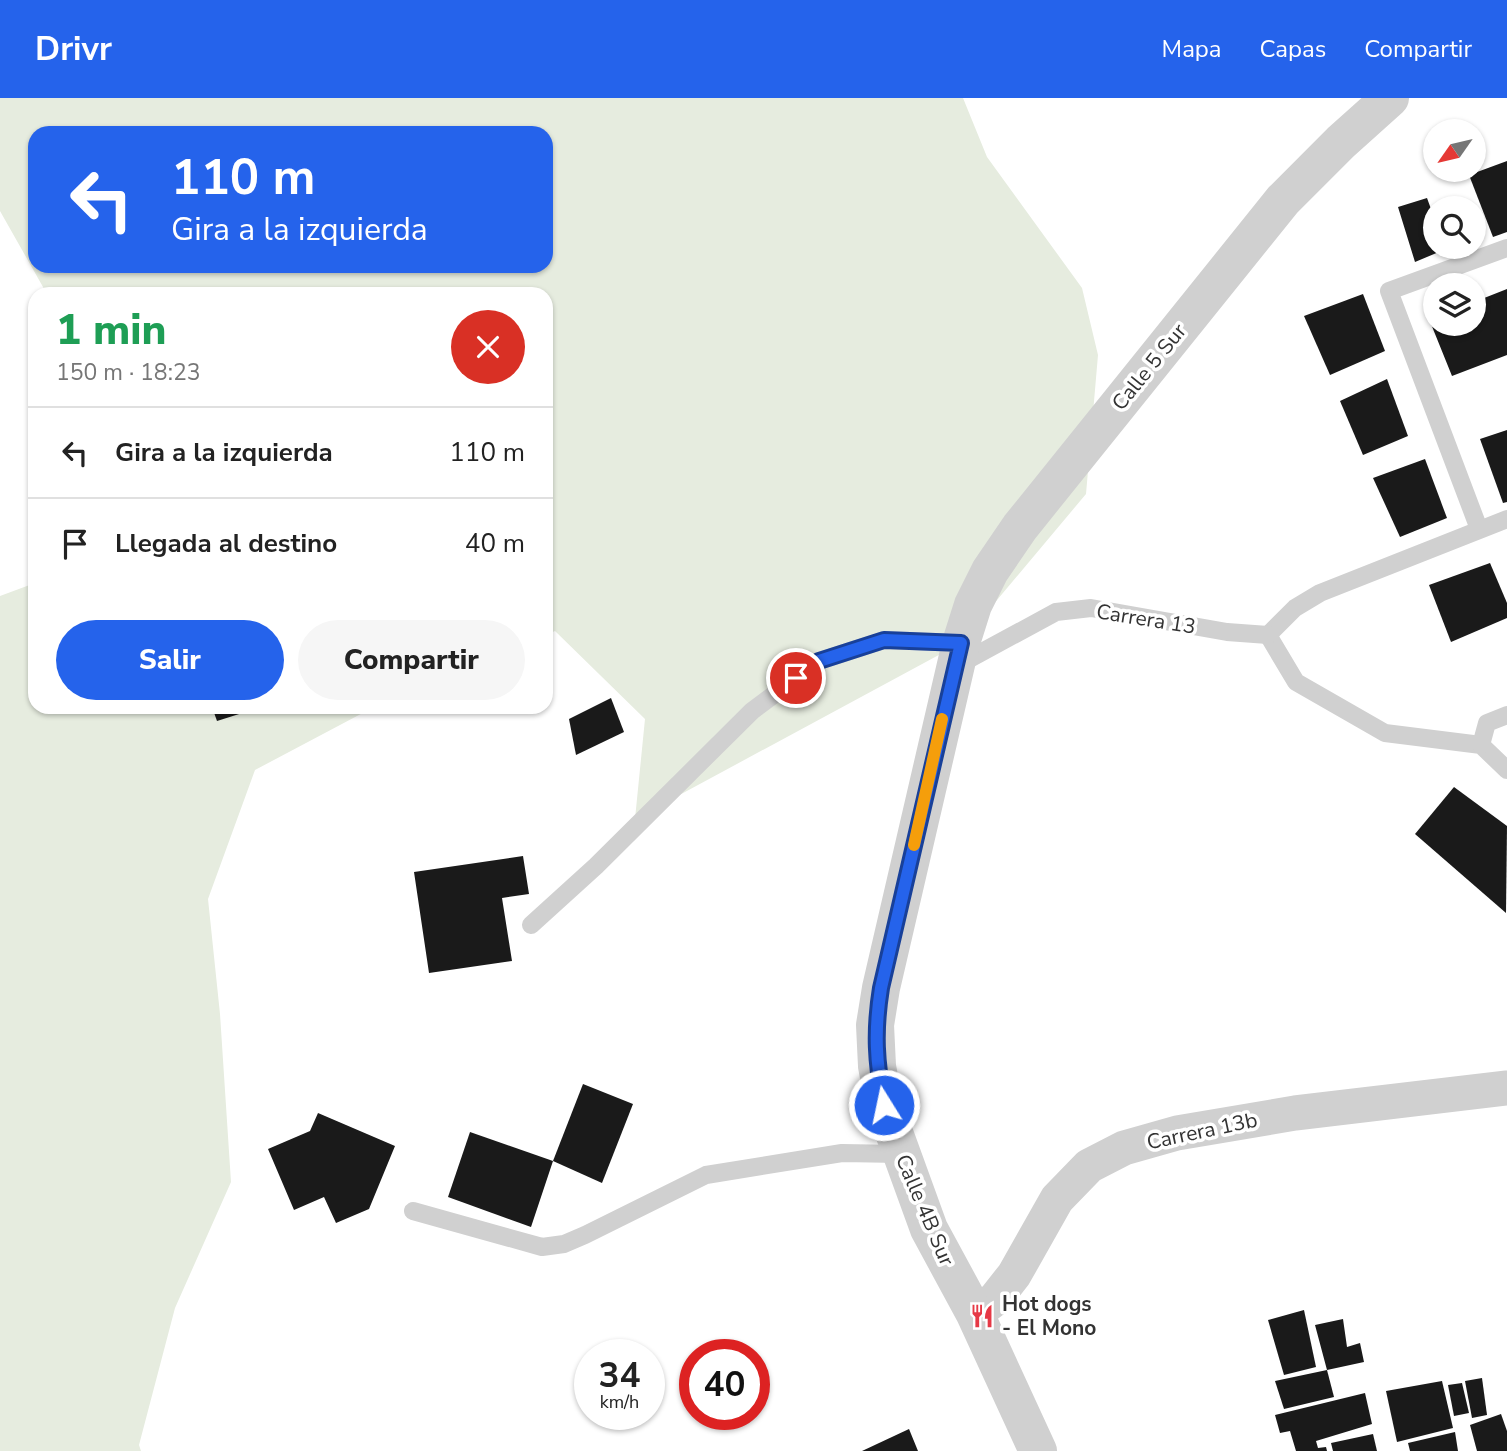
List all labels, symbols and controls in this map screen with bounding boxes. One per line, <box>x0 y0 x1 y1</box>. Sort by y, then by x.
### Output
text: Drivr <box>35 27 112 72</box>
text: Mapa <box>1162 33 1222 65</box>
text: Capas <box>1260 33 1326 65</box>
text: Compartir <box>1364 33 1472 65</box>
north arrow <box>1423 119 1486 182</box>
map controls <box>1423 119 1486 336</box>
text: 110 m <box>171 144 315 211</box>
icon: left <box>56 154 147 245</box>
button: search <box>1423 196 1486 259</box>
text: Gira a la izquierda <box>171 208 428 251</box>
button: layers <box>1423 273 1486 336</box>
text: 1 min <box>56 302 166 359</box>
button: close <box>451 310 525 384</box>
street label: Calle 5 Sur <box>1105 317 1193 416</box>
text: 150 m · 18:23 <box>56 357 201 388</box>
icon: left <box>56 434 94 472</box>
text: Gira a la izquierda <box>115 435 333 470</box>
text: 110 m <box>449 435 525 470</box>
icon: arrive <box>56 525 94 563</box>
text: Llegada al destino <box>115 526 337 561</box>
text: 40 m <box>465 526 525 561</box>
street label: Carrera 13 <box>1094 597 1198 641</box>
button: Salir <box>56 620 284 700</box>
button: Compartir <box>298 620 525 700</box>
pin <box>766 648 826 708</box>
icon: arrive <box>777 659 815 697</box>
position arrow <box>847 1068 921 1142</box>
street label: Carrera 13b <box>1144 1106 1260 1156</box>
street label: Calle 4B Sur <box>889 1150 961 1270</box>
place label: Hot dogs - El Mono <box>1002 1290 1096 1342</box>
restaurant icon: Hot dogs - El Mono <box>968 1302 996 1330</box>
speed limit sign: 40 <box>679 1339 770 1430</box>
text: 34 <box>598 1352 641 1399</box>
text: km/h <box>600 1390 639 1414</box>

